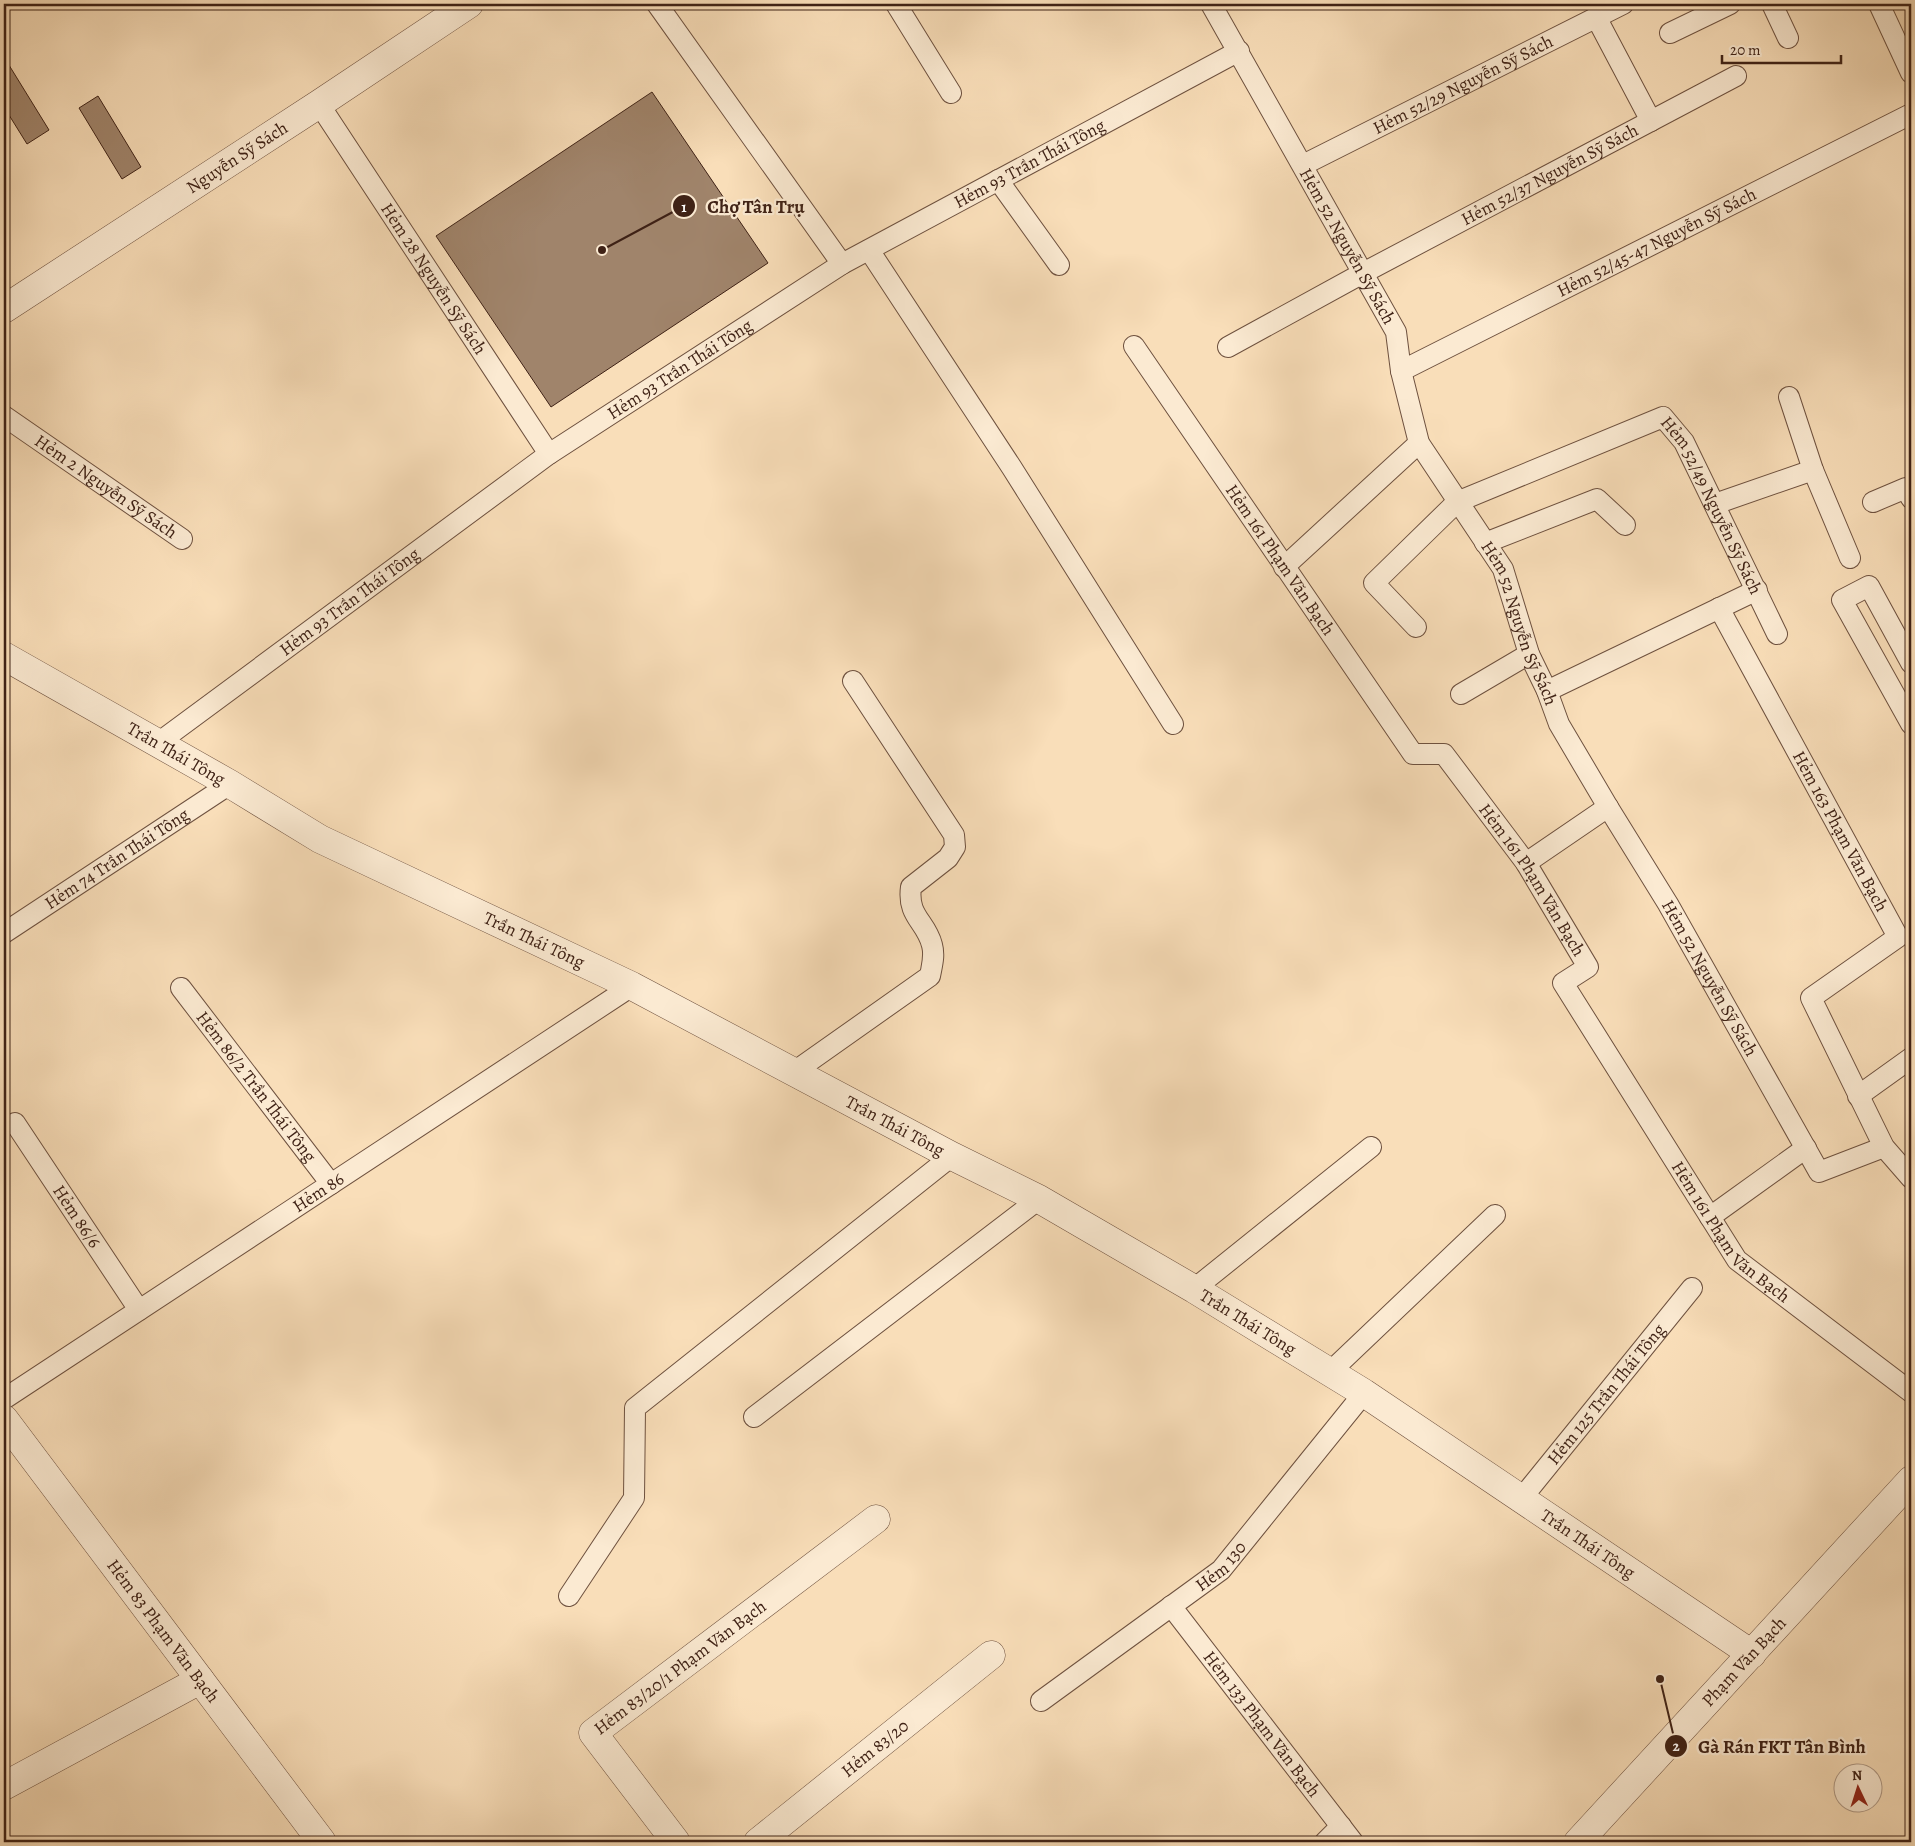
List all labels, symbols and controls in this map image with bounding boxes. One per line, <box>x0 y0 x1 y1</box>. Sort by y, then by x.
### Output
street label: Hẻm 52/29 Nguyễn Sỹ Sách <box>1369 29 1557 140</box>
scale bar <box>1722 32 1841 64</box>
text: 20 m <box>1730 40 1761 60</box>
street label: Hẻm 93 Trần Thái Tông <box>949 113 1109 214</box>
street label: Nguyễn Sỹ Sách <box>182 115 293 199</box>
street label: Hẻm 52/37 Nguyễn Sỹ Sách <box>1457 118 1643 231</box>
street label: Hẻm 52 Nguyễn Sỹ Sách <box>1294 164 1401 329</box>
street label: Hẻm 52/45-47 Nguyễn Sỹ Sách <box>1553 182 1761 303</box>
callout: Chợ Tân Trụ <box>672 189 814 223</box>
text: Chợ Tân Trụ <box>707 194 805 220</box>
text: 1 <box>681 197 687 217</box>
street label: Hẻm 28 Nguyễn Sỹ Sách <box>375 198 493 360</box>
street label: Hẻm 93 Trần Thái Tông <box>602 313 757 425</box>
street label: Hẻm 52/49 Nguyễn Sỹ Sách <box>1655 411 1768 599</box>
street label: Hẻm 2 Nguyễn Sỹ Sách <box>30 429 182 544</box>
street label: Hẻm 161 Phạm Văn Bạch <box>1220 479 1341 640</box>
street label: Hẻm 52 Nguyễn Sỹ Sách <box>1476 536 1563 709</box>
street label: Hẻm 93 Trần Thái Tông <box>275 542 424 661</box>
street label: Trần Thái Tông <box>123 716 230 791</box>
street label: Hẻm 163 Phạm Văn Bạch <box>1787 746 1894 916</box>
street label: Hẻm 161 Phạm Văn Bạch <box>1473 798 1591 961</box>
street label: Hẻm 74 Trần Thái Tông <box>40 802 194 915</box>
street label: Hẻm 52 Nguyễn Sỹ Sách <box>1656 895 1764 1061</box>
street label: Trần Thái Tông <box>480 906 589 974</box>
street label: Hẻm 86/2 Trần Thái Tông <box>191 1006 322 1167</box>
street label: Trần Thái Tông <box>841 1090 949 1162</box>
street label: Hẻm 161 Phạm Văn Bạch <box>1666 1156 1795 1308</box>
street label: Hẻm 86 <box>288 1167 349 1218</box>
street label: Hẻm 86/6 <box>47 1180 107 1253</box>
street label: Trần Thái Tông <box>1195 1283 1301 1361</box>
street label: Hẻm 125 Trần Thái Tông <box>1542 1318 1670 1470</box>
street label: Trần Thái Tông <box>1536 1503 1640 1584</box>
street label: Hẻm 130 <box>1190 1536 1252 1597</box>
street label: Hẻm 83 Phạm Văn Bạch <box>101 1554 225 1708</box>
street label: Hẻm 83/20/1 Phạm Văn Bạch <box>589 1594 771 1740</box>
street label: Phạm Văn Bạch <box>1696 1611 1792 1712</box>
street label: Hẻm 133 Phạm Văn Bạch <box>1198 1646 1326 1802</box>
street label: Hẻm 83/20 <box>836 1714 914 1783</box>
callout: Gà Rán FKT Tân Bình <box>1663 1729 1876 1763</box>
text: Gà Rán FKT Tân Bình <box>1698 1734 1866 1760</box>
text: 2 <box>1672 1736 1680 1756</box>
north arrow <box>1832 1764 1882 1814</box>
text: N <box>1851 1766 1863 1785</box>

